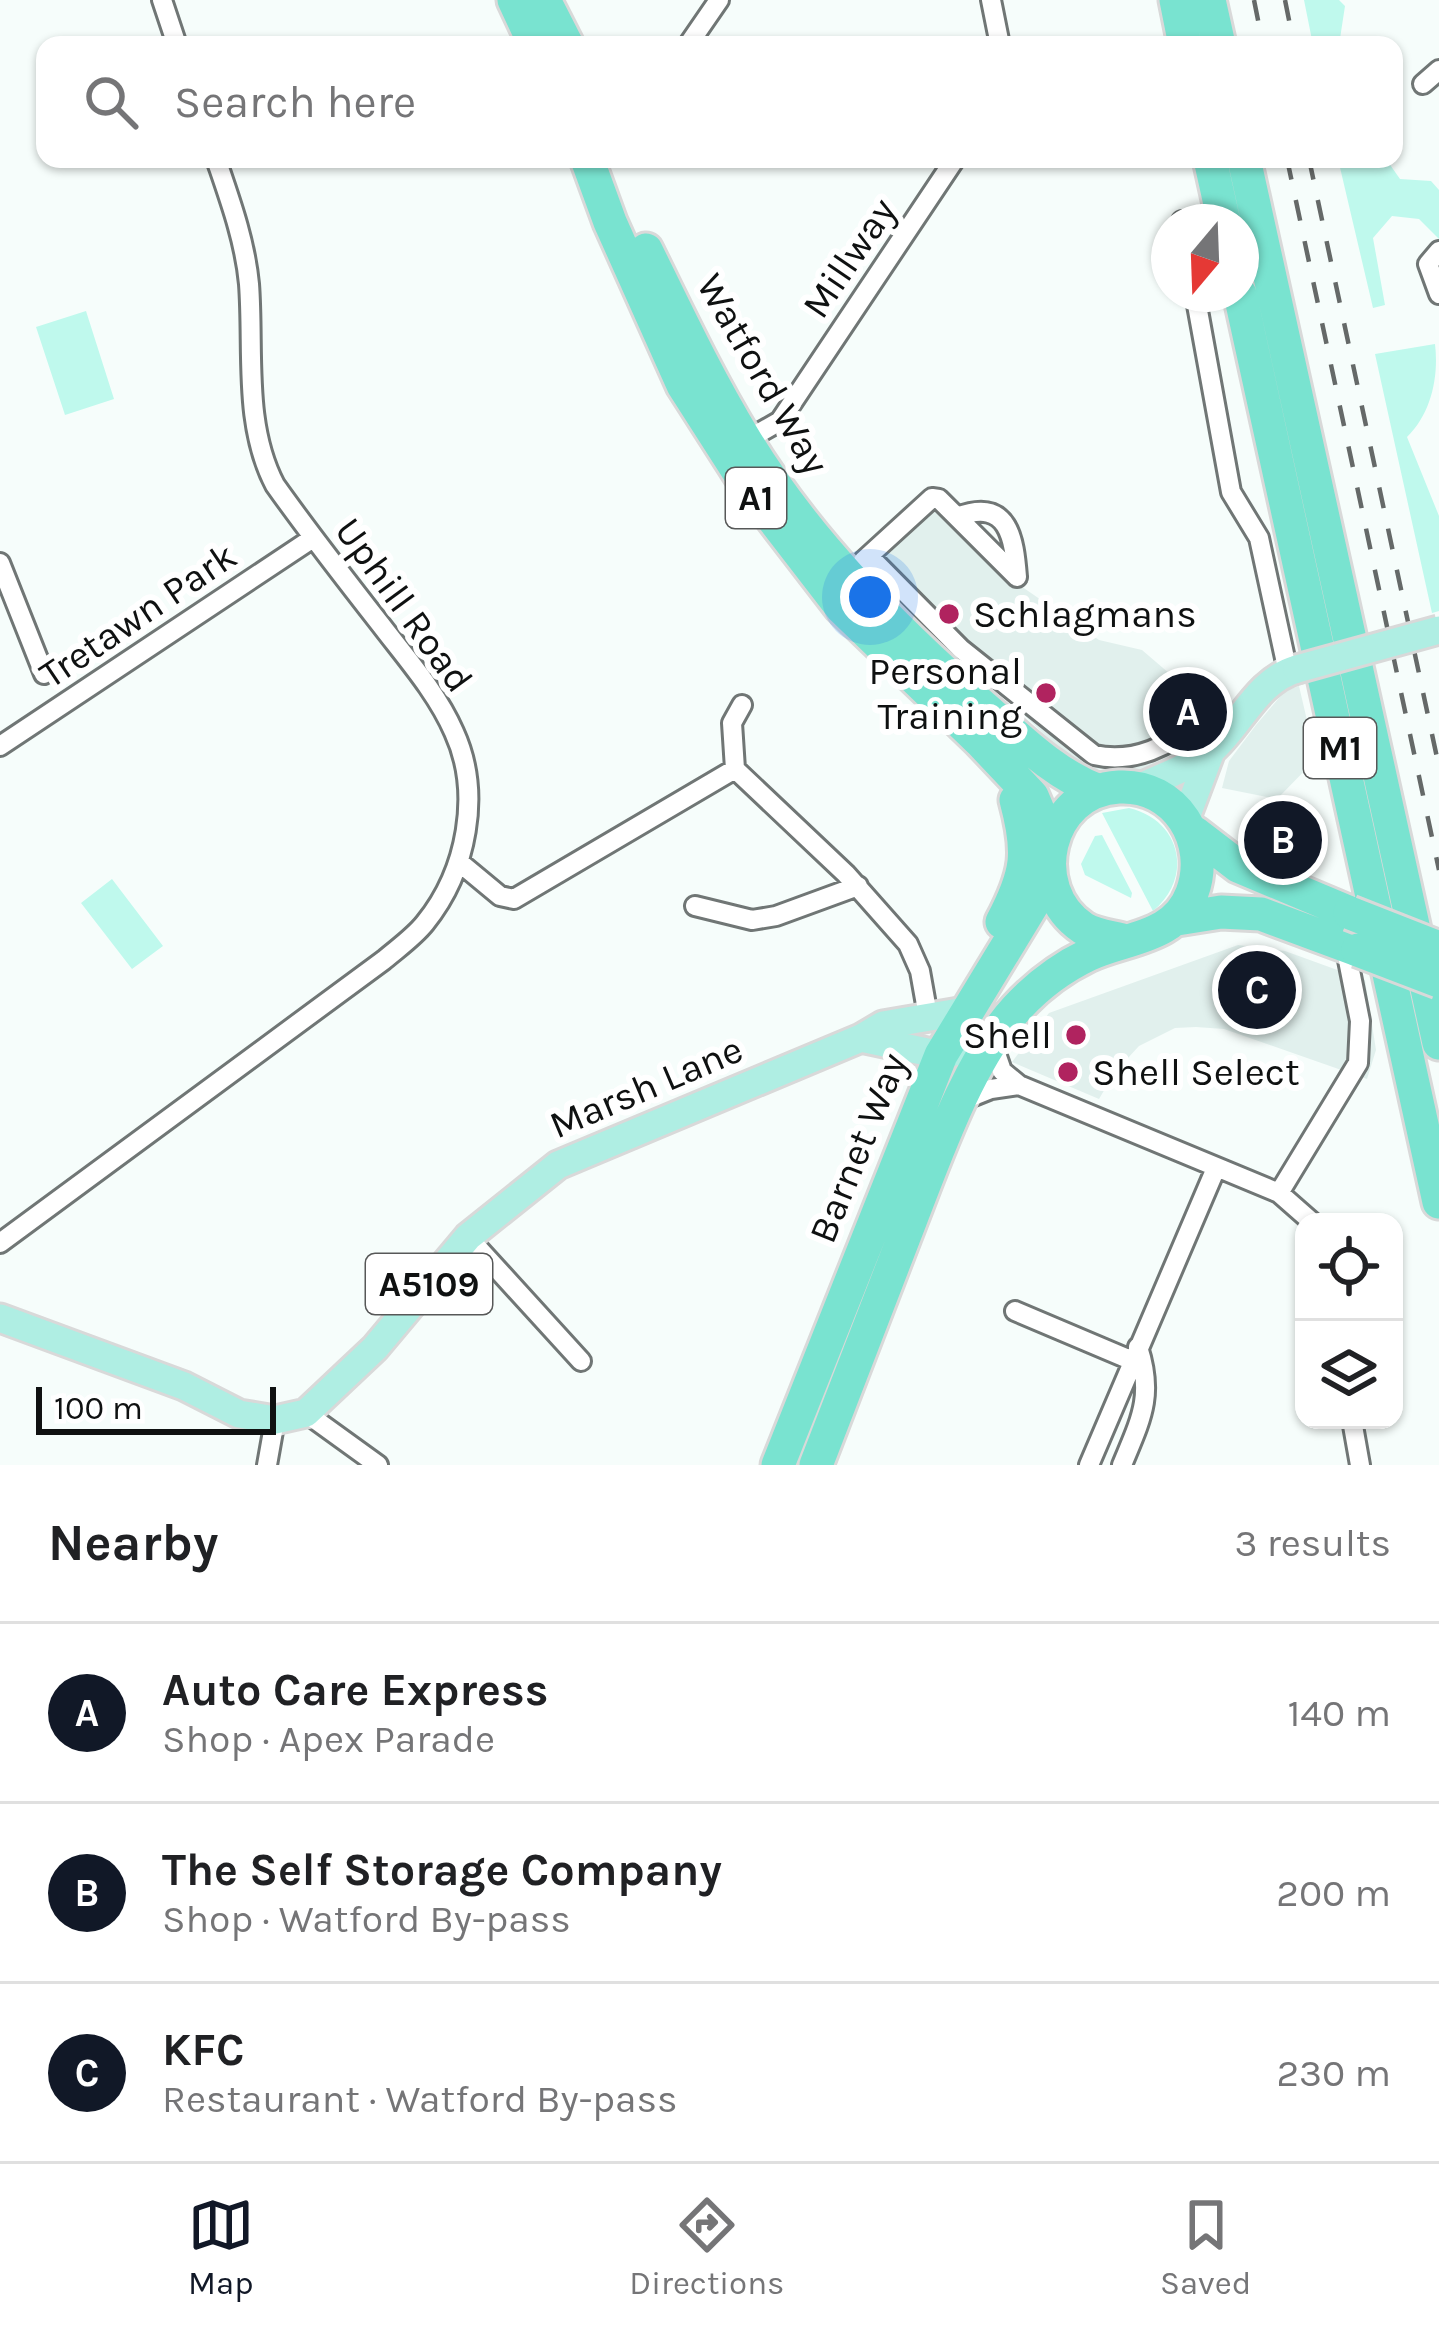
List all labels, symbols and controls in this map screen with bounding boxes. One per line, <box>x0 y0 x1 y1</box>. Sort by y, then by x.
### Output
search box <box>36 36 1403 168</box>
icon: search <box>78 69 144 135</box>
text: Search here <box>174 76 416 128</box>
street label: Millway <box>792 189 906 327</box>
north arrow <box>1151 204 1259 312</box>
street label: Watford Way <box>687 265 839 483</box>
road number: A1 <box>726 468 786 528</box>
street label: Uphill Road <box>325 509 483 701</box>
street label: Tretawn Park <box>31 532 245 698</box>
your location <box>840 567 900 627</box>
place label: Schlagmans <box>973 591 1197 637</box>
marker: Schlagmans <box>936 601 962 627</box>
place label: Personal Training <box>869 648 1022 739</box>
pin: A <box>1149 667 1227 757</box>
marker: Personal Training <box>1033 680 1059 706</box>
road number: M1 <box>1304 718 1376 778</box>
pin: B <box>1244 795 1322 885</box>
pin: C <box>1218 945 1296 1035</box>
place label: Shell <box>963 1012 1052 1058</box>
marker: Shell <box>1063 1022 1089 1048</box>
street label: Marsh Lane <box>543 1026 749 1148</box>
street label: Barnet Way <box>799 1046 917 1250</box>
place label: Shell Select <box>1092 1049 1300 1095</box>
marker: Shell Select <box>1055 1059 1081 1085</box>
map controls <box>1295 1213 1403 1429</box>
button: locate <box>1295 1213 1403 1321</box>
road number: A5109 <box>366 1254 492 1314</box>
button: layers <box>1295 1321 1403 1429</box>
scale bar <box>36 1381 276 1434</box>
text: 100 m <box>54 1389 143 1427</box>
text: Nearby <box>48 1513 218 1573</box>
text: 3 results <box>1234 1520 1391 1566</box>
text: Auto Care Express <box>162 1664 548 1716</box>
text: A <box>75 1690 99 1736</box>
text: 140 m <box>1287 1690 1391 1736</box>
text: Shop · Apex Parade <box>162 1716 495 1762</box>
text: The Self Storage Company <box>162 1844 722 1896</box>
text: B <box>74 1870 100 1916</box>
text: 200 m <box>1276 1870 1391 1916</box>
text: Shop · Watford By-pass <box>162 1896 571 1942</box>
text: KFC <box>162 2024 245 2076</box>
text: C <box>75 2050 99 2096</box>
text: 230 m <box>1276 2050 1391 2096</box>
text: Restaurant · Watford By-pass <box>162 2076 678 2122</box>
tab: Map <box>188 2192 254 2302</box>
tab: Directions <box>629 2192 784 2302</box>
tab: Saved <box>1160 2192 1251 2302</box>

